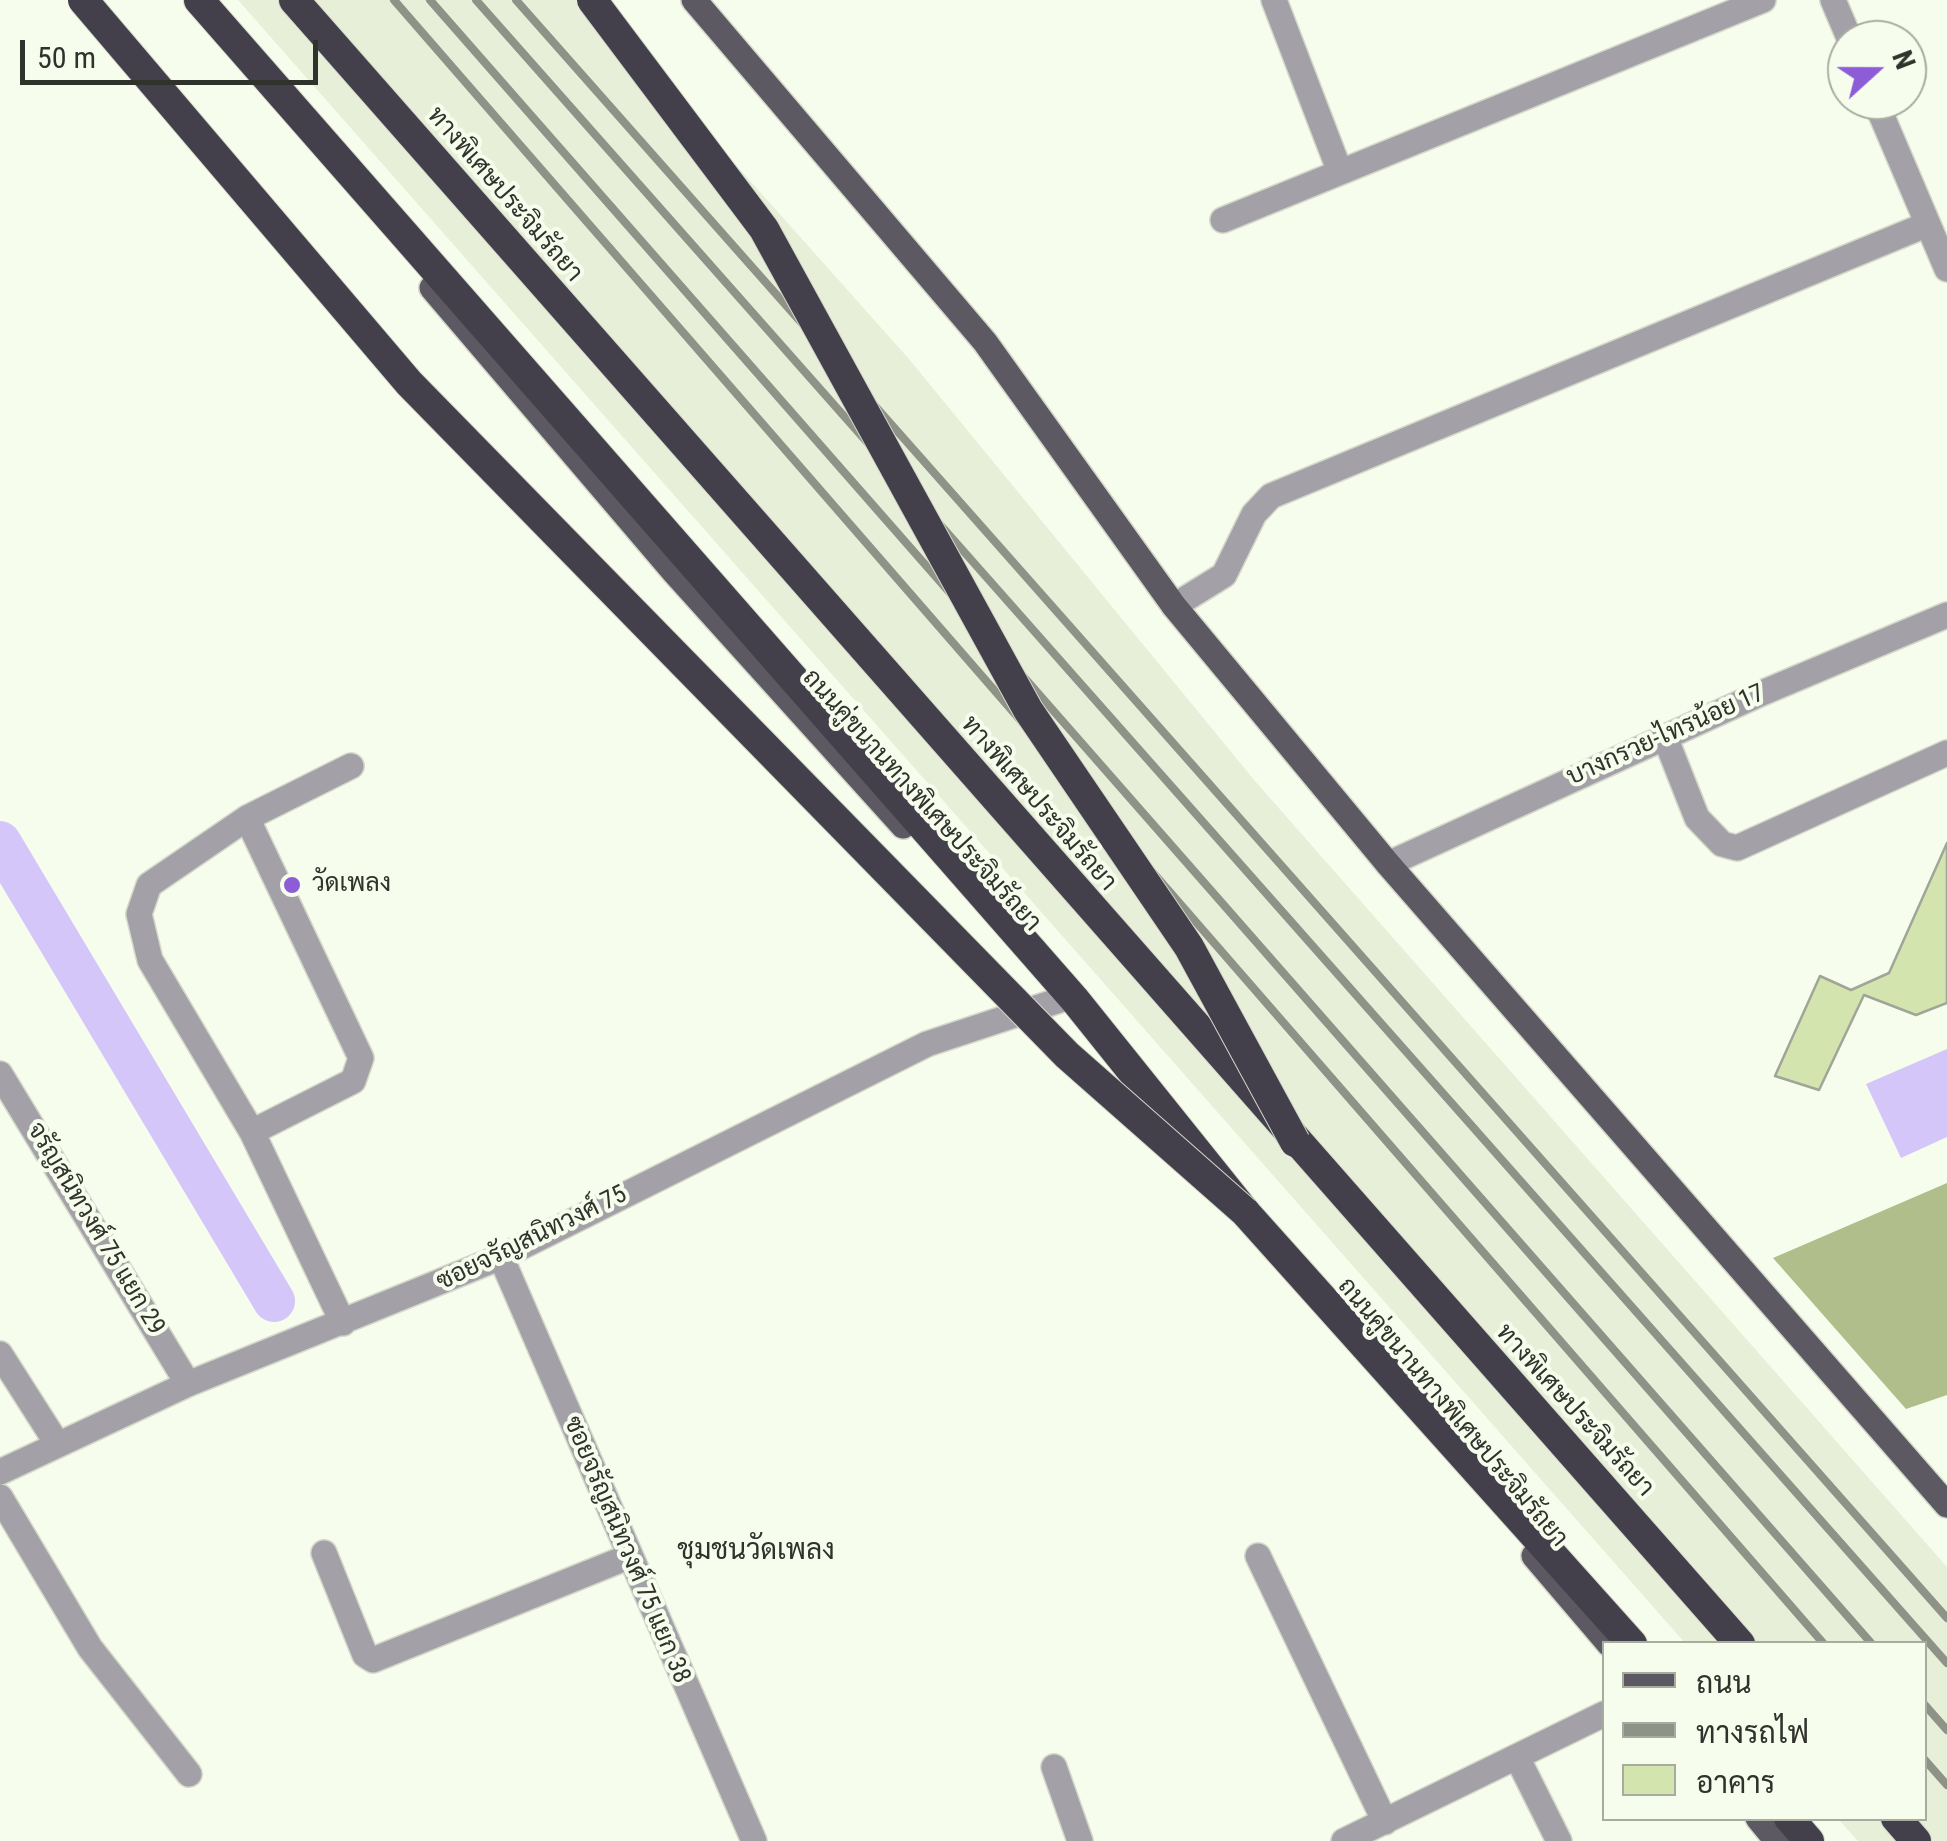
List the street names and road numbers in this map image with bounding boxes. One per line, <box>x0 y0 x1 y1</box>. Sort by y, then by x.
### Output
street label: ทางพิเศษประจิมรัถยา <box>420 101 588 289</box>
street label: ถนนคู่ขนานทางพิเศษประจิมรัถยา <box>795 664 1047 938</box>
street label: บางกรวย-ไทรน้อย 17 <box>1563 679 1769 793</box>
street label: ทางพิเศษประจิมรัถยา <box>954 710 1122 898</box>
street label: จรัญสนิทวงศ์ 75 แยก 29 <box>20 1117 170 1341</box>
street label: ซอยจรัญสนิทวงศ์ 75 <box>432 1180 632 1298</box>
street label: ถนนคู่ขนานทางพิเศษประจิมรัถยา <box>1331 1272 1573 1554</box>
street label: ทางพิเศษประจิมรัถยา <box>1489 1319 1659 1503</box>
street label: ซอยจรัญสนิทวงศ์ 75 แยก 38 <box>556 1412 696 1688</box>

